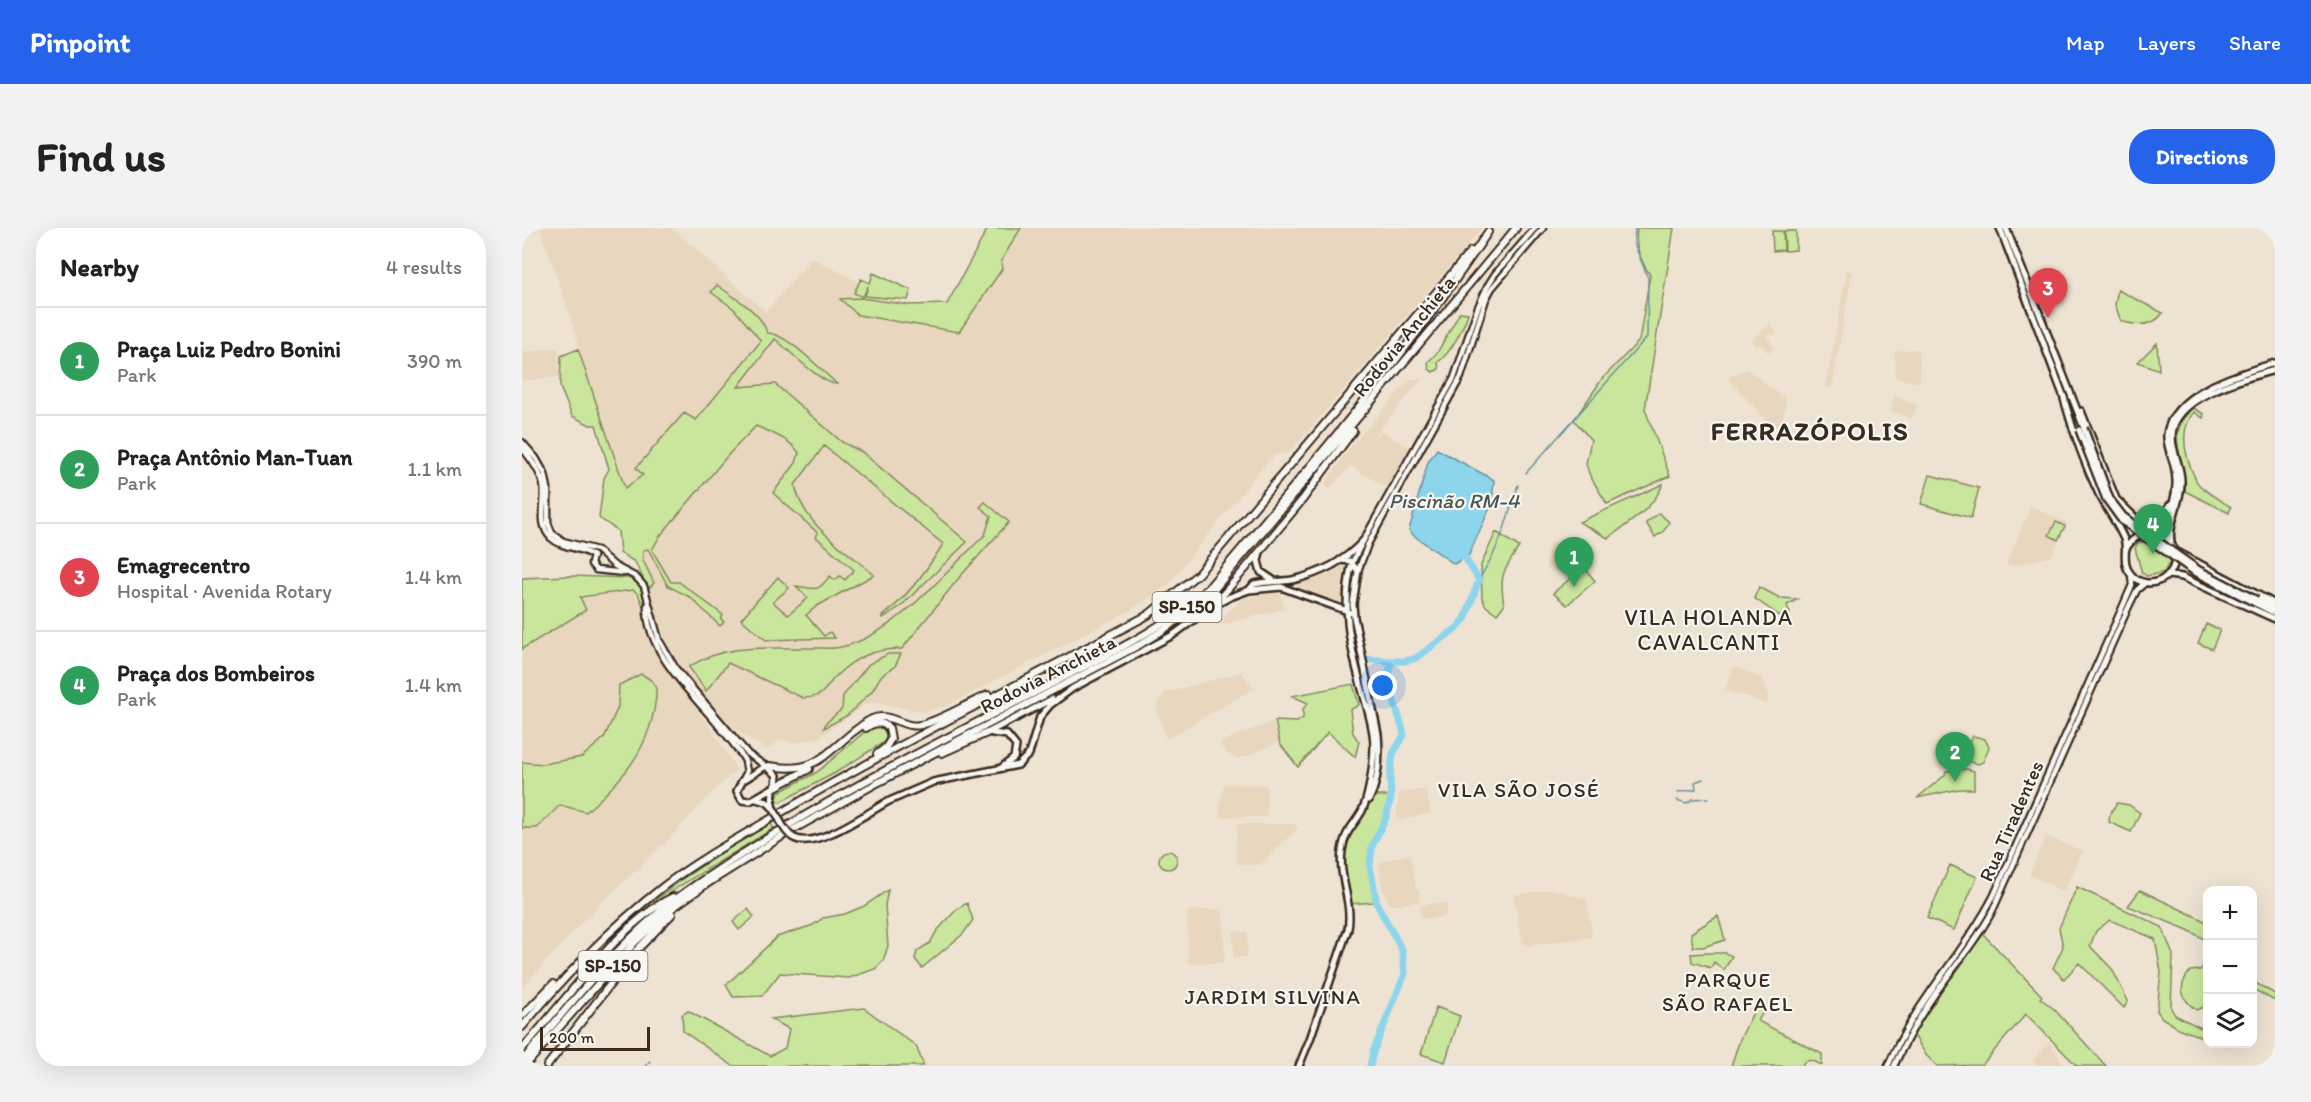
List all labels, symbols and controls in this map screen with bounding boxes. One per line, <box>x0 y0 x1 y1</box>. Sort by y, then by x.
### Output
text: Pinpoint <box>30 25 131 59</box>
text: Map <box>2066 30 2105 55</box>
text: Layers <box>2138 30 2196 55</box>
text: Share <box>2229 30 2281 55</box>
button: Directions <box>2129 129 2275 184</box>
text: Find us <box>36 131 166 182</box>
text: Nearby <box>60 251 139 283</box>
text: 4 results <box>386 255 462 279</box>
pin: 3 <box>2028 268 2068 318</box>
street label: Rodovia Anchieta <box>1348 270 1461 401</box>
text: Praça Luiz Pedro Bonini <box>117 336 341 363</box>
text: 1 <box>75 349 84 373</box>
text: 390 m <box>407 349 462 373</box>
text: Park <box>117 363 156 387</box>
district label: FERRAZÓPOLIS <box>1711 415 1909 447</box>
text: Praça Antônio Man-Tuan <box>117 444 352 471</box>
text: 2 <box>74 457 85 481</box>
text: 1.1 km <box>408 457 462 481</box>
text: Park <box>117 471 156 495</box>
water label: Piscinão RM-4 <box>1389 488 1521 513</box>
pin: 4 <box>2134 504 2172 554</box>
pin: 1 <box>1554 538 1594 587</box>
text: Emagrecentro <box>117 552 250 579</box>
text: 3 <box>74 565 85 589</box>
text: 1.4 km <box>405 565 462 589</box>
text: Hospital · Avenida Rotary <box>117 579 332 603</box>
road number: SP-150 <box>1152 592 1222 622</box>
district label: VILA HOLANDA CAVALCANTI <box>1625 604 1793 656</box>
street label: Rodovia Anchieta <box>976 629 1120 719</box>
text: Praça dos Bombeiros <box>117 660 315 687</box>
your location <box>1368 671 1397 700</box>
text: 4 <box>73 673 86 697</box>
text: 1.4 km <box>405 673 462 697</box>
text: Park <box>117 687 156 711</box>
pin: 2 <box>1936 732 1974 782</box>
street label: Rua Tiradentes <box>1974 757 2048 885</box>
district label: VILA SÃO JOSÉ <box>1438 777 1600 802</box>
map controls <box>2203 886 2257 1048</box>
button: + <box>2203 886 2257 940</box>
button: − <box>2203 940 2257 994</box>
road number: SP-150 <box>578 951 647 981</box>
district label: PARQUE SÃO RAFAEL <box>1662 967 1794 1016</box>
district label: JARDIM SILVINA <box>1185 984 1361 1009</box>
button: layers <box>2203 994 2257 1048</box>
scale bar <box>540 1024 650 1052</box>
text: 200 m <box>549 1028 594 1047</box>

